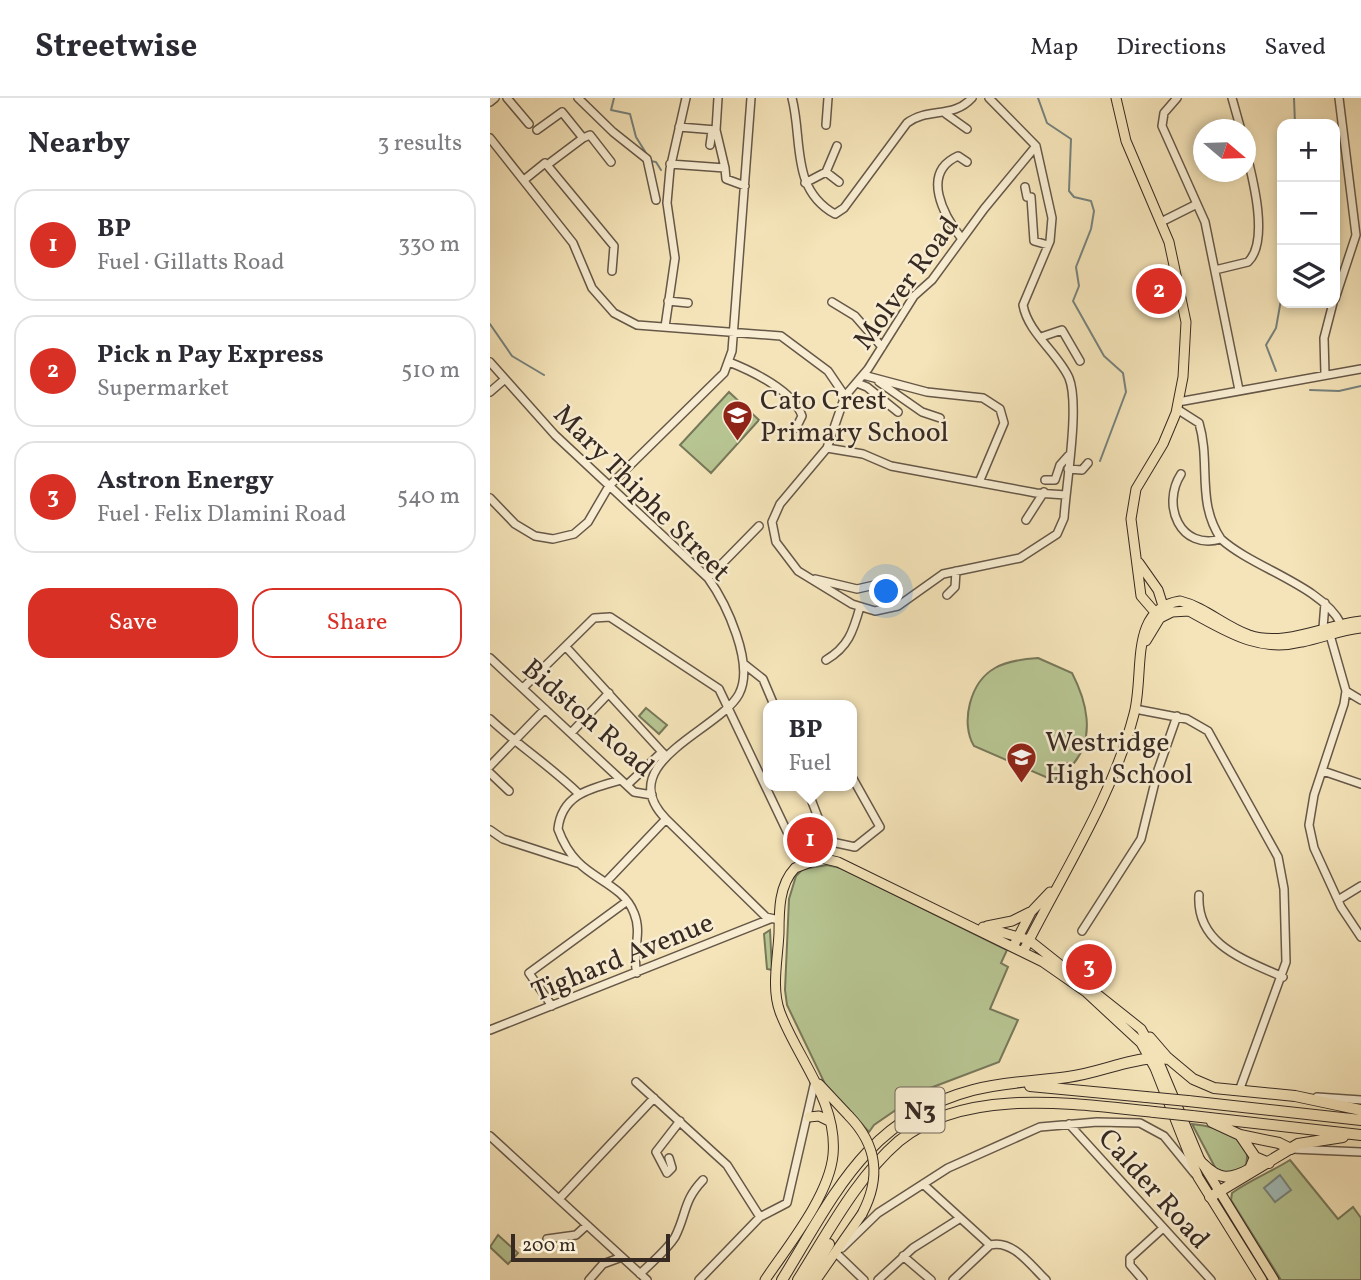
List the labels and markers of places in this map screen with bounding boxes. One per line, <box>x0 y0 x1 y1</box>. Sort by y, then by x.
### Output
pin: 2 <box>1136 265 1182 317</box>
place label: Cato Crest Primary School <box>760 382 949 453</box>
school or university icon: Cato Crest Primary School <box>720 398 754 442</box>
place label: Westridge High School <box>1045 724 1193 795</box>
school or university icon: Westridge High School <box>1005 740 1039 784</box>
pin: 1 <box>787 814 833 866</box>
pin: 3 <box>1066 941 1112 993</box>

